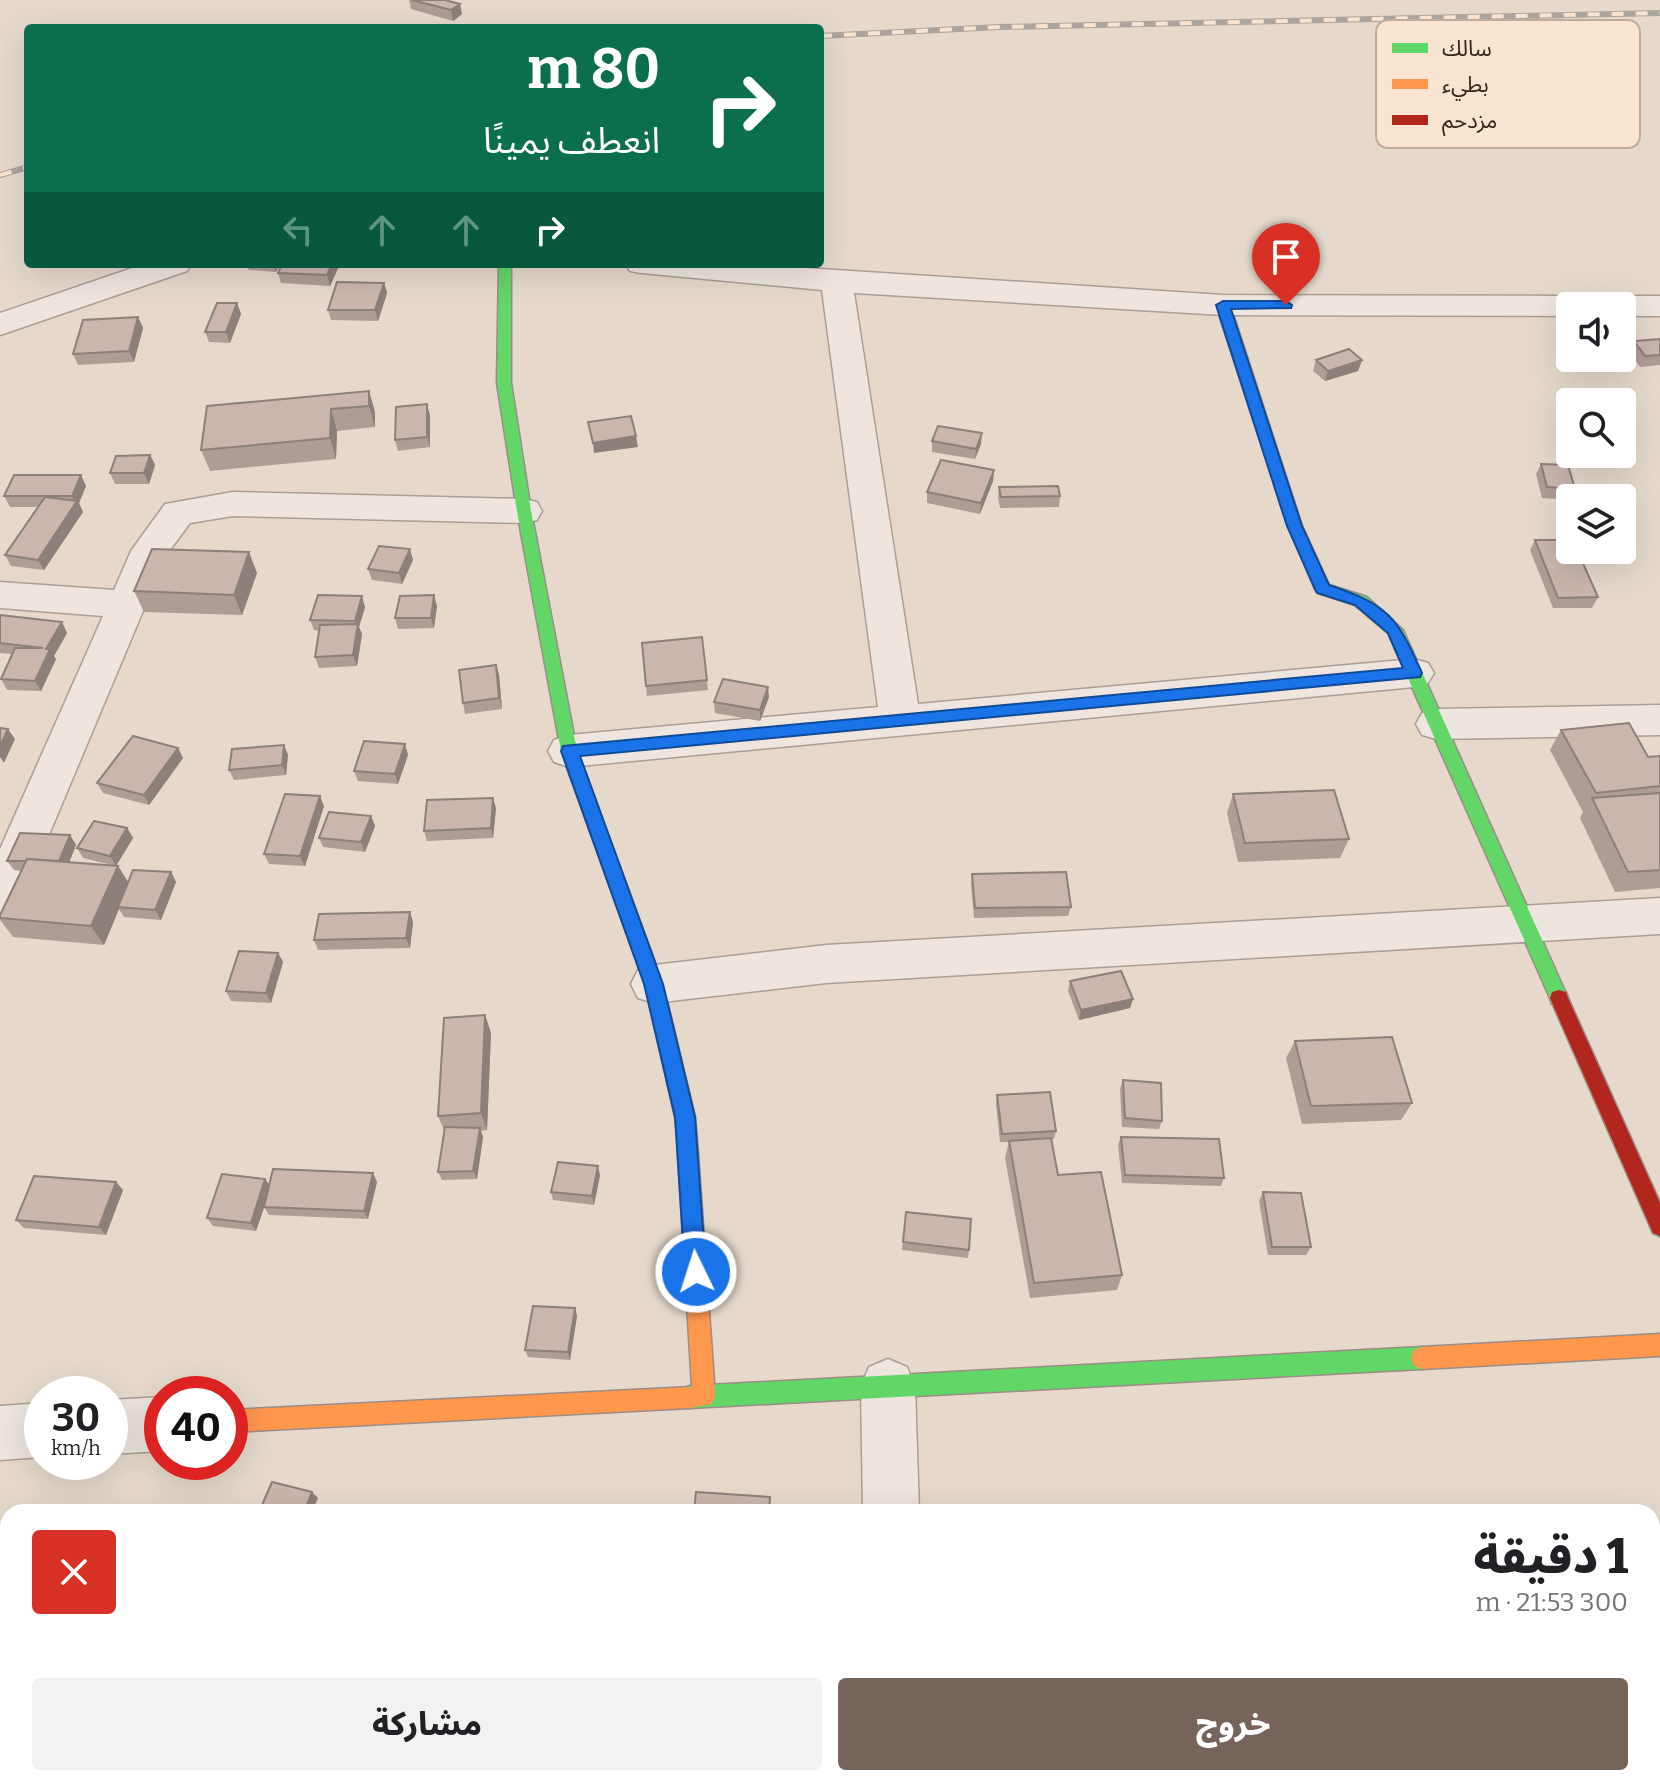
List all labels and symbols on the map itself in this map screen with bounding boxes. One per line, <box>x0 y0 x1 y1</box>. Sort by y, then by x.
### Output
legend <box>1376 20 1640 148</box>
text: سالك <box>1442 35 1492 62</box>
text: بطيء <box>1442 71 1489 101</box>
text: مزدحم <box>1442 107 1497 137</box>
pin <box>1252 223 1320 305</box>
position arrow <box>654 1230 738 1314</box>
speed limit sign: 40 <box>144 1376 248 1480</box>

